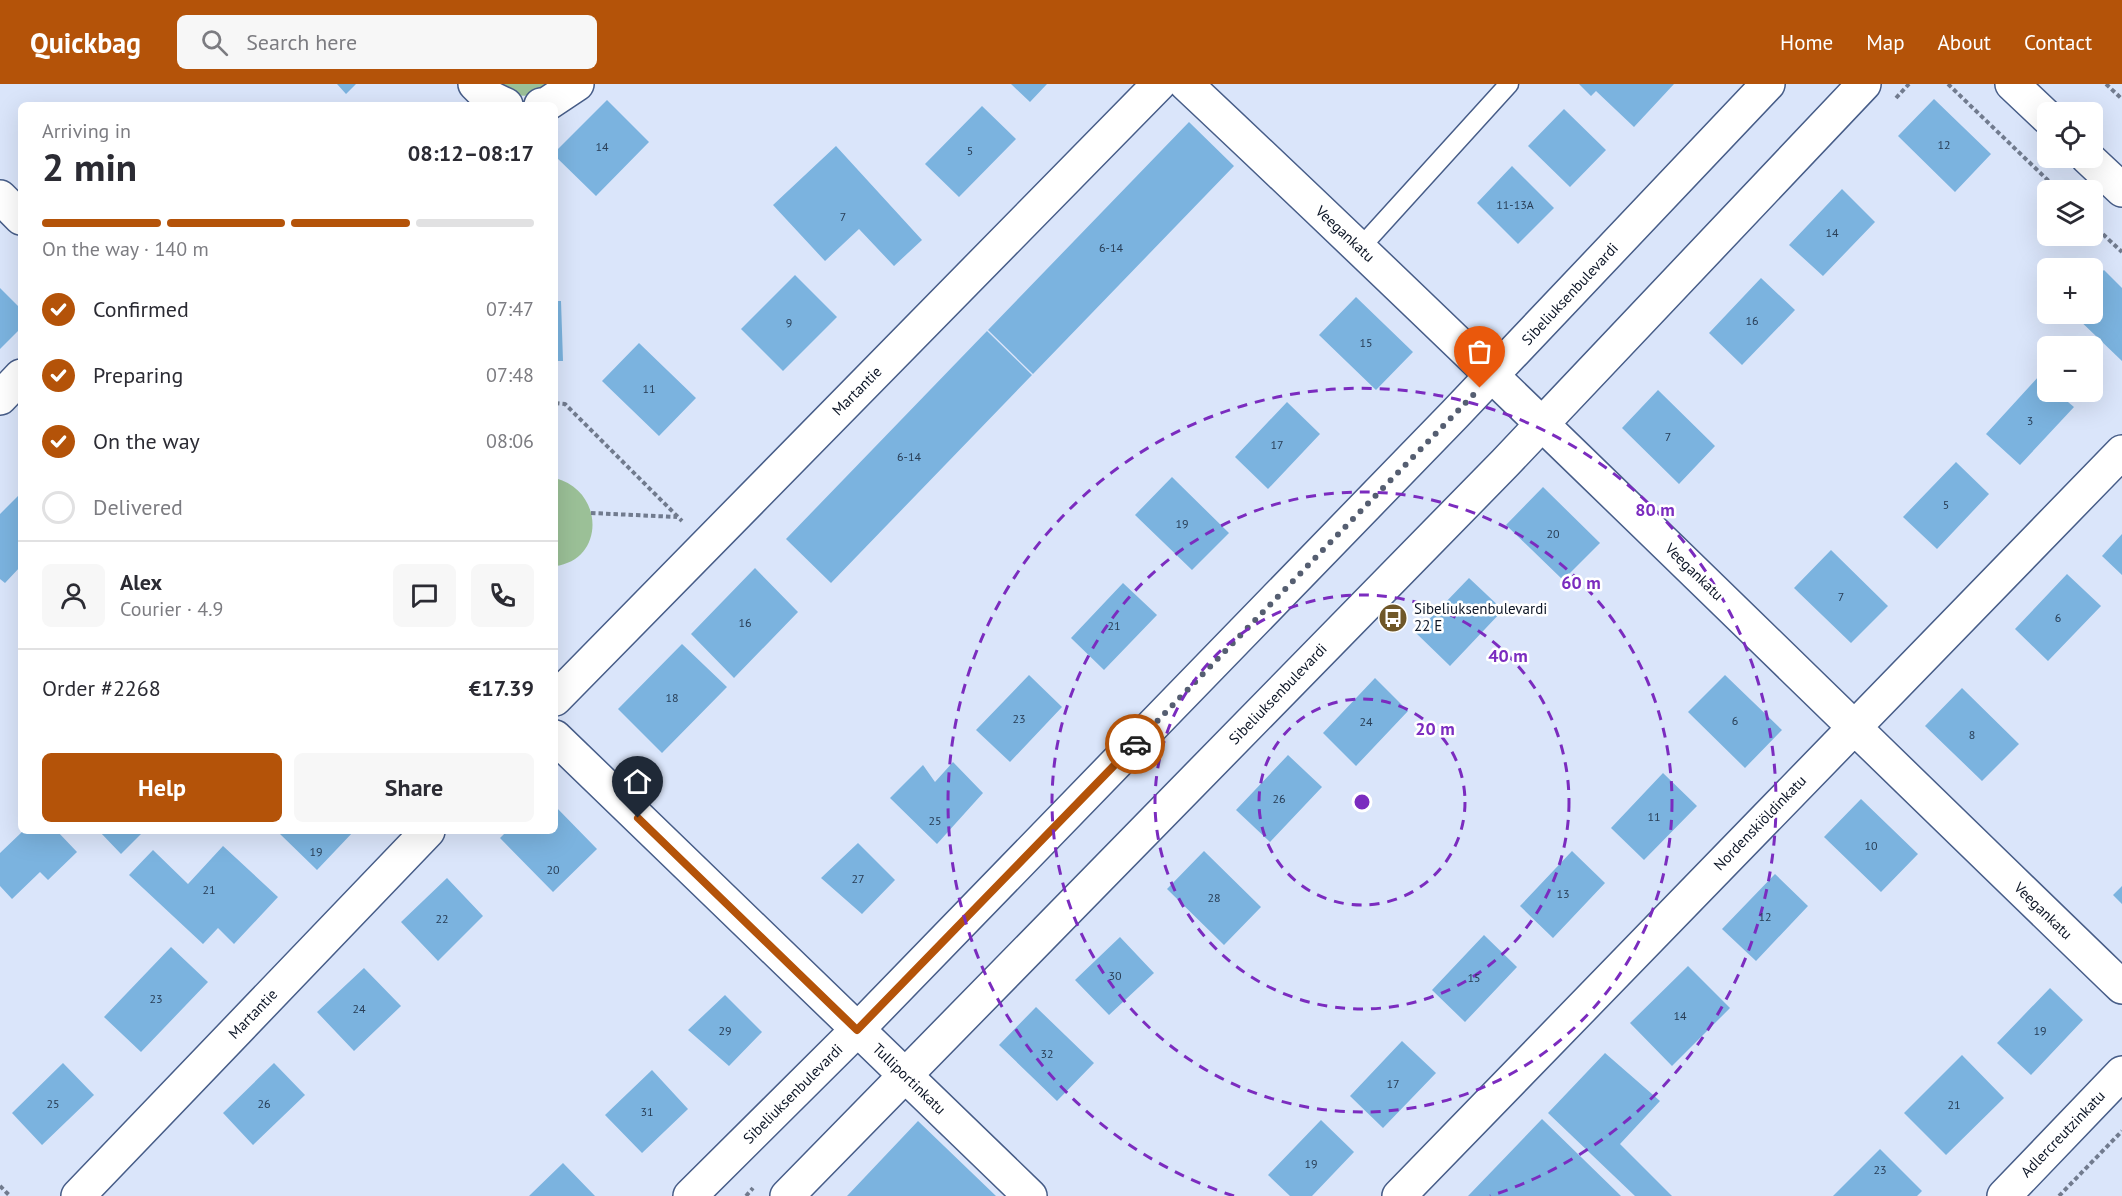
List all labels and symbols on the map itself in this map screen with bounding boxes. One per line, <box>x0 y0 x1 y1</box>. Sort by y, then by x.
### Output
house number: 12 <box>1937 137 1951 152</box>
house number: 14 <box>595 139 609 154</box>
house number: 5 <box>967 143 973 158</box>
house number: 11-13A <box>1496 197 1534 212</box>
street label: Veegankatu <box>1311 201 1379 266</box>
house number: 7 <box>840 209 846 224</box>
house number: 14 <box>1825 225 1839 240</box>
street label: Sibeliuksenbulevardi <box>1517 238 1622 349</box>
house number: 6-14 <box>1099 240 1123 255</box>
house number: 16 <box>1745 313 1759 328</box>
house number: 9 <box>786 315 792 330</box>
pin <box>1454 326 1505 388</box>
house number: 15 <box>1359 335 1373 350</box>
street label: Martantie <box>828 362 885 419</box>
house number: 11 <box>642 381 656 396</box>
house number: 3 <box>2027 413 2033 428</box>
house number: 7 <box>1665 429 1671 444</box>
house number: 17 <box>1270 437 1284 452</box>
house number: 6-14 <box>897 449 921 464</box>
house number: 5 <box>1943 497 1949 512</box>
text: 80 m <box>1635 498 1675 521</box>
house number: 19 <box>1175 516 1189 531</box>
house number: 20 <box>1546 526 1560 541</box>
street label: Veegankatu <box>1660 538 1728 604</box>
text: 60 m <box>1561 571 1601 594</box>
house number: 7 <box>1838 589 1844 604</box>
place label: Sibeliuksenbulevardi 22 E <box>1414 599 1547 635</box>
bus stop icon: Sibeliuksenbulevardi 22 E <box>1377 602 1409 634</box>
house number: 6 <box>2055 610 2061 625</box>
house number: 16 <box>738 615 752 630</box>
house number: 21 <box>1107 618 1121 633</box>
street label: Sibeliuksenbulevardi <box>1225 639 1331 748</box>
text: 40 m <box>1488 644 1528 667</box>
house number: 18 <box>665 690 679 705</box>
house number: 23 <box>1012 711 1026 726</box>
house number: 6 <box>1732 713 1738 728</box>
courier <box>1105 714 1165 774</box>
house number: 24 <box>1359 714 1373 729</box>
text: 20 m <box>1415 717 1455 740</box>
house number: 8 <box>1969 727 1975 742</box>
pin <box>612 756 663 818</box>
street label: Nordenskiöldinkatu <box>1709 771 1810 874</box>
house number: 26 <box>1272 791 1286 806</box>
centre of rings <box>1352 792 1372 812</box>
house number: 11 <box>1647 809 1661 824</box>
house number: 25 <box>928 813 942 828</box>
house number: 10 <box>1864 838 1878 853</box>
house number: 19 <box>309 844 323 859</box>
house number: 20 <box>546 862 560 877</box>
house number: 27 <box>851 871 865 886</box>
street label: Veegankatu <box>2009 877 2077 943</box>
house number: 21 <box>202 882 216 897</box>
house number: 13 <box>1556 886 1570 901</box>
house number: 28 <box>1207 890 1221 905</box>
house number: 12 <box>1758 909 1772 924</box>
house number: 22 <box>435 911 449 926</box>
house number: 30 <box>1108 968 1122 983</box>
house number: 15 <box>1467 970 1481 985</box>
street label: Martantie <box>224 985 281 1043</box>
house number: 23 <box>149 991 163 1006</box>
house number: 24 <box>352 1001 366 1016</box>
house number: 14 <box>1673 1008 1687 1023</box>
house number: 29 <box>718 1023 732 1038</box>
house number: 19 <box>2033 1023 2047 1038</box>
street label: Tulliportinkatu <box>869 1039 950 1118</box>
street label: Sibeliuksenbulevardi <box>739 1040 846 1147</box>
house number: 32 <box>1040 1046 1054 1061</box>
house number: 17 <box>1386 1076 1400 1091</box>
street label: Adlercreutzinkatu <box>2016 1086 2109 1181</box>
house number: 25 <box>46 1096 60 1111</box>
house number: 26 <box>257 1096 271 1111</box>
house number: 21 <box>1947 1097 1961 1112</box>
house number: 31 <box>640 1104 654 1119</box>
house number: 19 <box>1304 1156 1318 1171</box>
house number: 23 <box>1873 1162 1887 1177</box>

